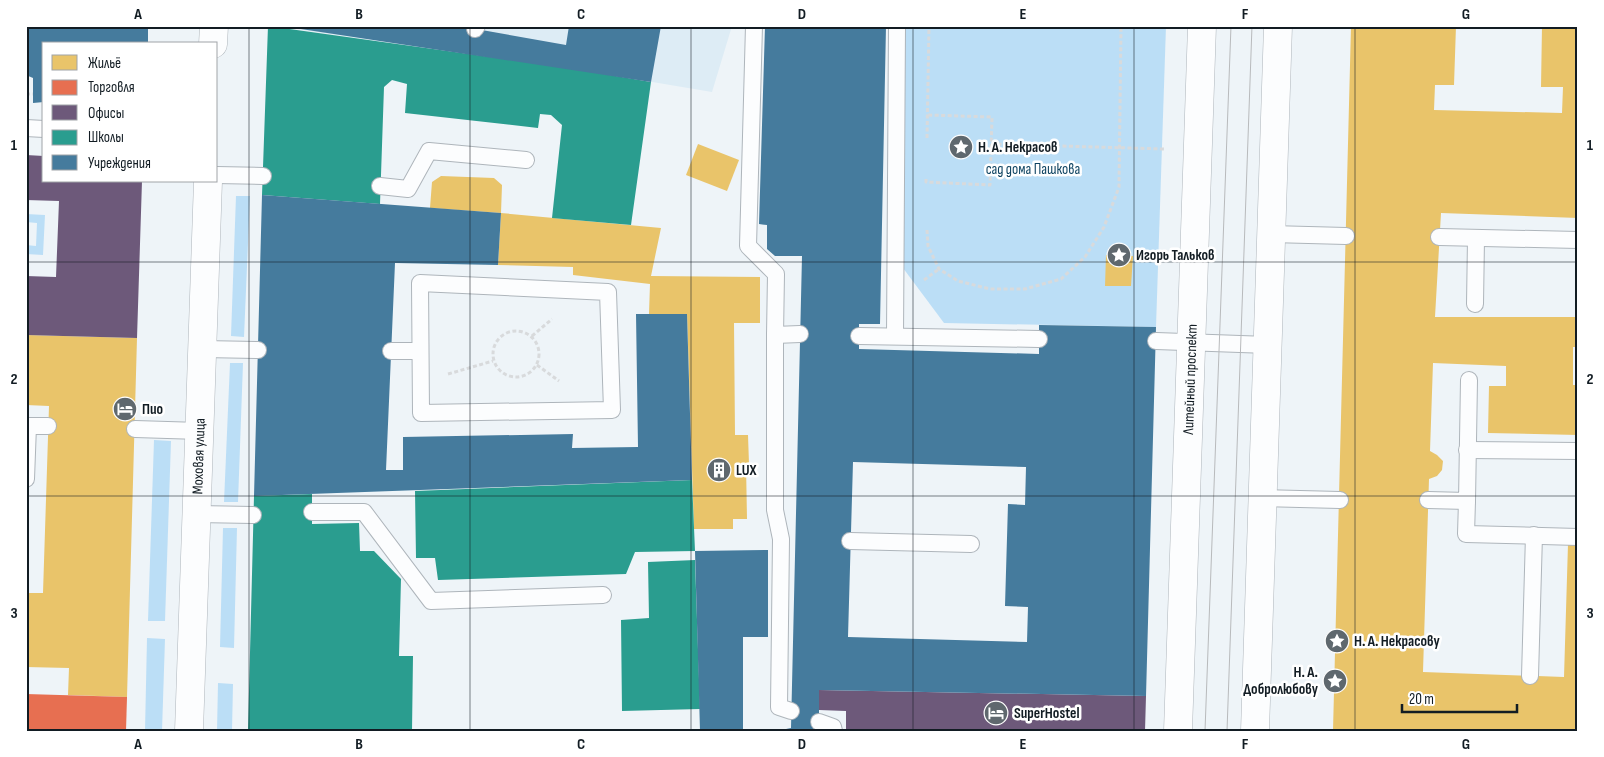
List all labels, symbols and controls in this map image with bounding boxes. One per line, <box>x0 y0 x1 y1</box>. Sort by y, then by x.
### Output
text: A <box>133 5 142 24</box>
text: B <box>355 5 363 24</box>
text: C <box>577 5 585 24</box>
text: D <box>798 5 806 24</box>
text: E <box>1020 5 1027 24</box>
text: F <box>1242 5 1249 24</box>
text: G <box>1462 5 1470 24</box>
legend <box>42 42 218 182</box>
text: Жильё <box>88 54 121 73</box>
text: Торговля <box>88 78 135 97</box>
text: Офисы <box>88 104 124 123</box>
text: Школы <box>88 128 124 147</box>
place icon: Н. А. Некрасов <box>948 134 974 160</box>
text: 1 <box>11 136 18 155</box>
text: 1 <box>1587 136 1594 155</box>
place label: Н. А. Некрасов <box>978 138 1058 157</box>
text: Учреждения <box>88 154 151 173</box>
park label: сад дома Пашкова <box>986 160 1081 179</box>
place icon: Игорь Тальков <box>1106 242 1132 268</box>
place label: Игорь Тальков <box>1136 246 1215 265</box>
street label: Литейный проспект <box>1179 324 1202 436</box>
text: 2 <box>10 370 18 389</box>
text: 2 <box>1586 370 1594 389</box>
hotel icon: Пио <box>112 396 138 422</box>
place label: Пио <box>142 400 163 419</box>
street label: Моховая улица <box>188 418 210 495</box>
building icon: LUX <box>706 457 732 483</box>
place label: LUX <box>736 461 757 480</box>
text: 3 <box>10 604 18 623</box>
text: 3 <box>1586 604 1594 623</box>
place icon: Н. А. Некрасову <box>1324 628 1350 654</box>
place label: Н. А. Некрасову <box>1354 632 1440 651</box>
place label: Н. А. Добролюбову <box>1243 663 1319 699</box>
place icon: Н. А. Добролюбову <box>1322 668 1348 694</box>
scale bar <box>1402 682 1516 714</box>
text: 20 m <box>1409 690 1434 709</box>
hotel icon: SuperHostel <box>983 700 1009 726</box>
place label: SuperHostel <box>1014 704 1079 723</box>
text: A <box>133 735 142 754</box>
text: B <box>355 735 363 754</box>
text: C <box>577 735 585 754</box>
text: D <box>798 735 806 754</box>
text: E <box>1020 735 1027 754</box>
text: F <box>1242 735 1249 754</box>
text: G <box>1462 735 1470 754</box>

